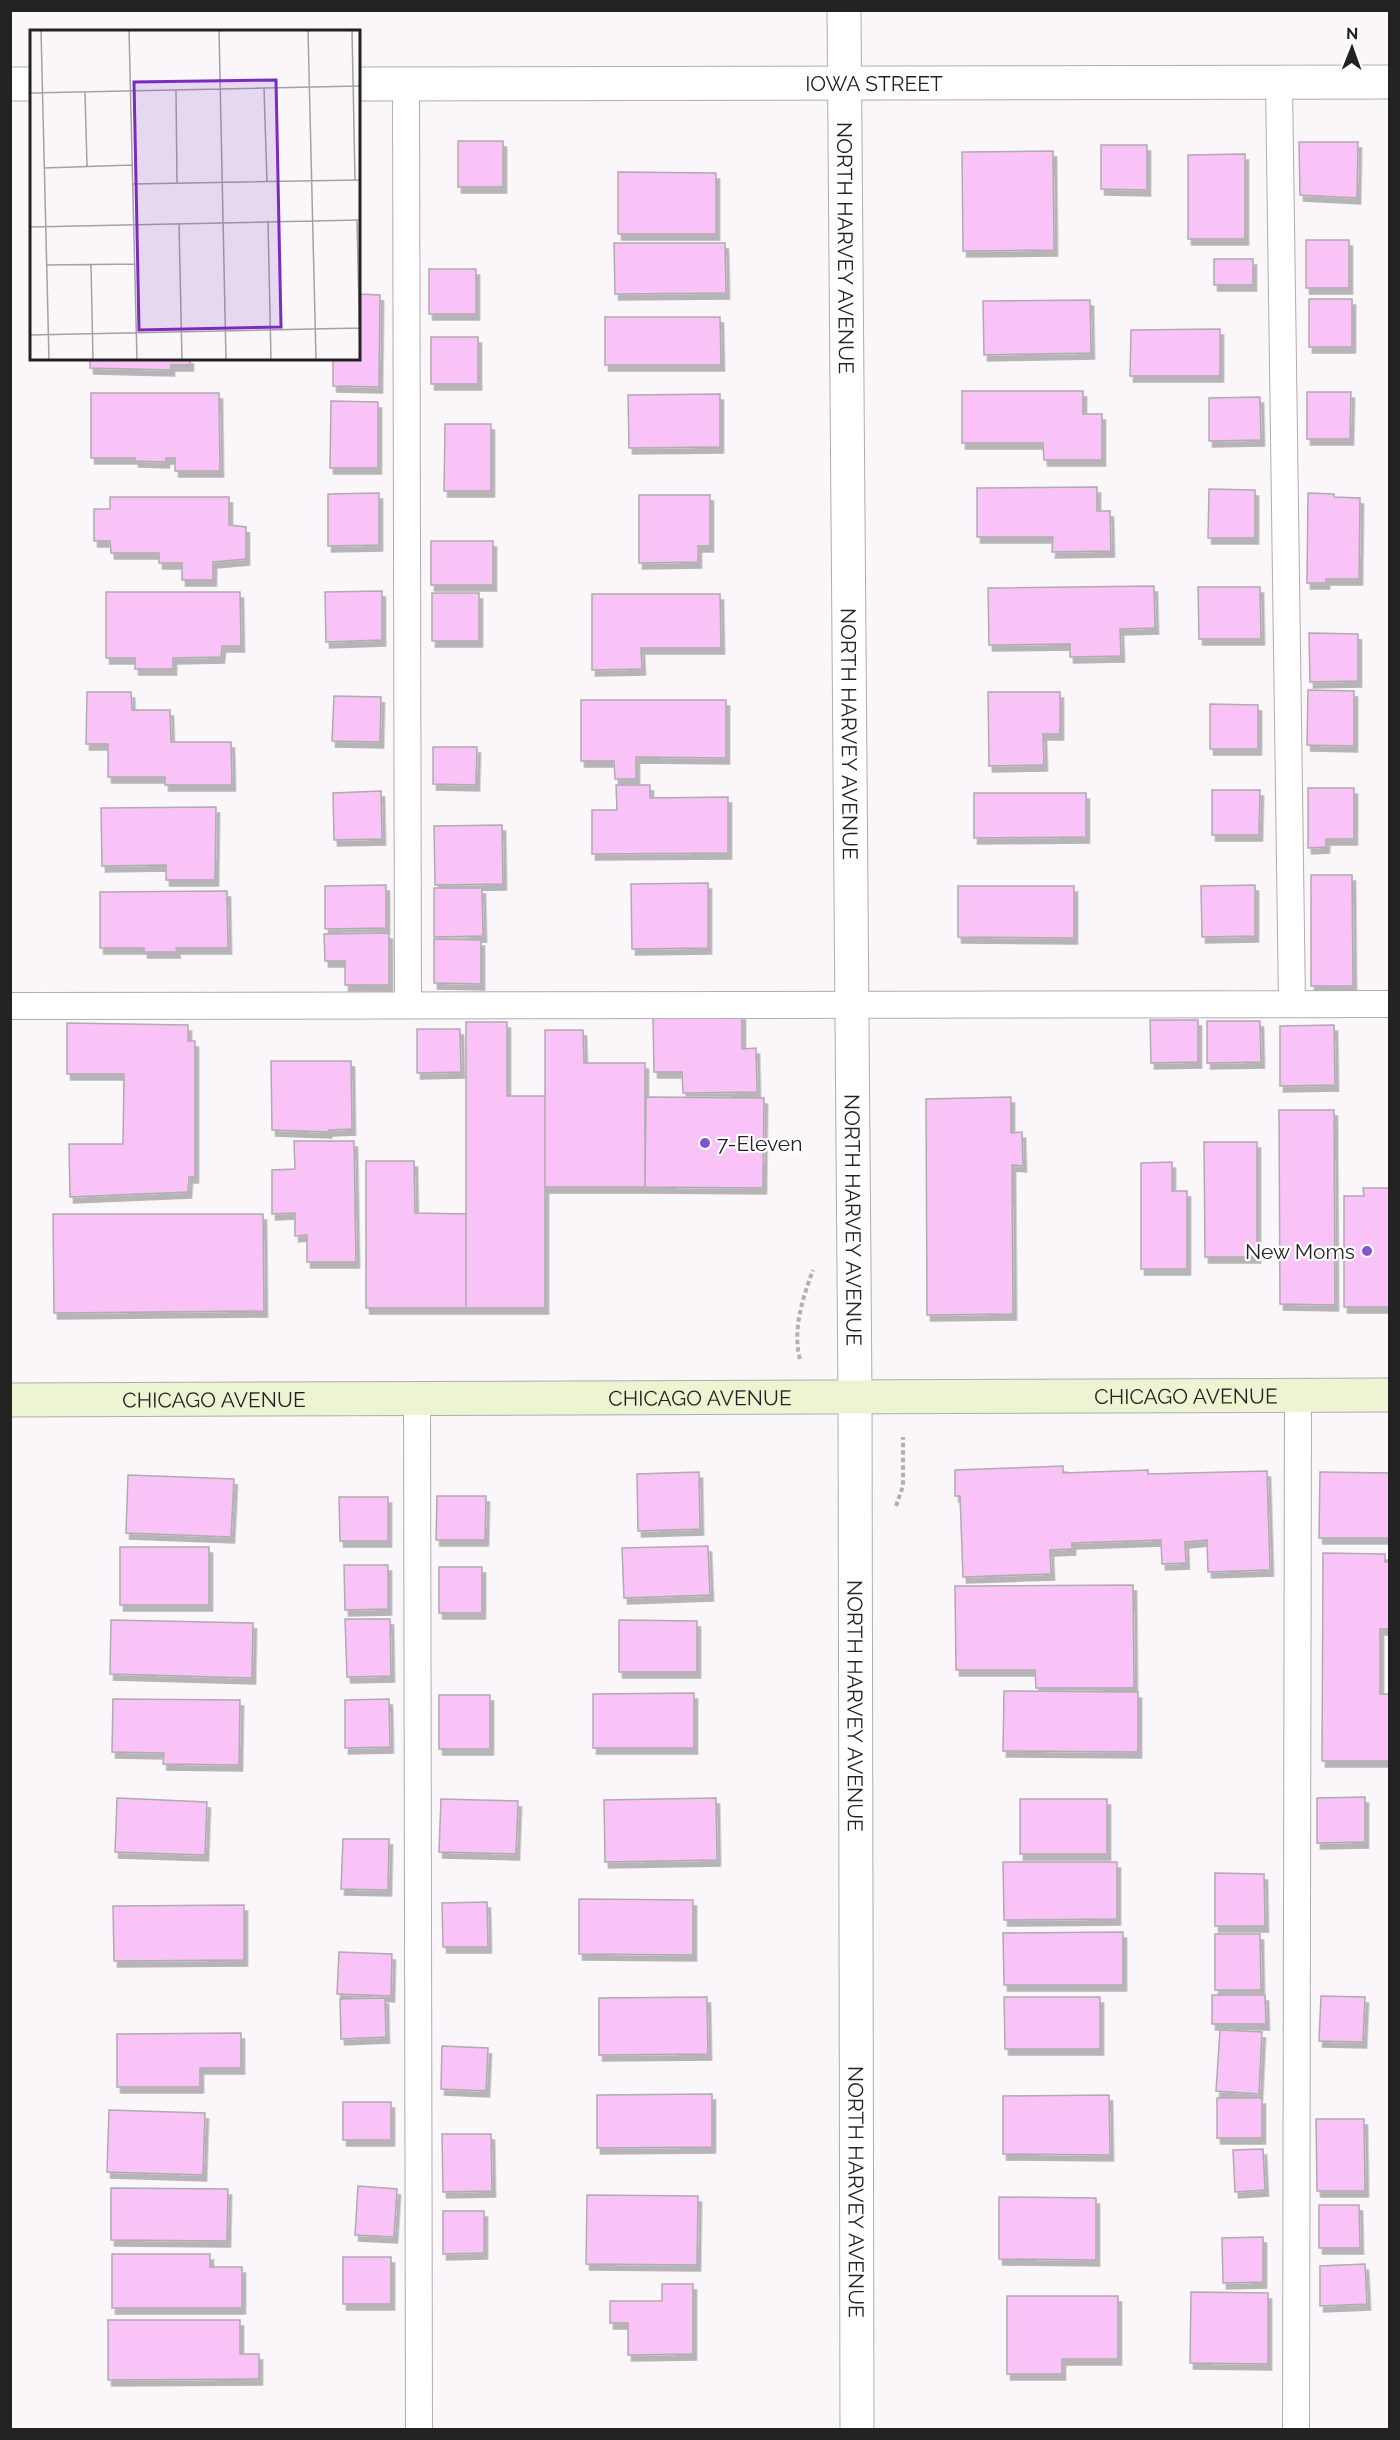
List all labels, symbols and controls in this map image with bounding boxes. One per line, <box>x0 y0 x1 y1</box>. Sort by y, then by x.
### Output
north arrow <box>1322 18 1382 78</box>
text: N <box>1346 24 1359 43</box>
inset map <box>30 30 360 360</box>
street label: IOWA STREET <box>805 70 943 96</box>
street label: NORTH HARVEY AVENUE <box>832 122 859 374</box>
street label: NORTH HARVEY AVENUE <box>836 608 863 860</box>
street label: NORTH HARVEY AVENUE <box>840 1094 867 1346</box>
place label: 7-Eleven <box>717 1131 802 1156</box>
marker: 7-Eleven <box>698 1136 712 1150</box>
place label: New Moms <box>1245 1239 1355 1264</box>
marker: New Moms <box>1360 1244 1374 1258</box>
street label: CHICAGO AVENUE <box>1094 1383 1278 1409</box>
street label: CHICAGO AVENUE <box>608 1385 792 1410</box>
street label: CHICAGO AVENUE <box>122 1386 306 1412</box>
street label: NORTH HARVEY AVENUE <box>843 1580 868 1832</box>
street label: NORTH HARVEY AVENUE <box>844 2066 869 2318</box>

